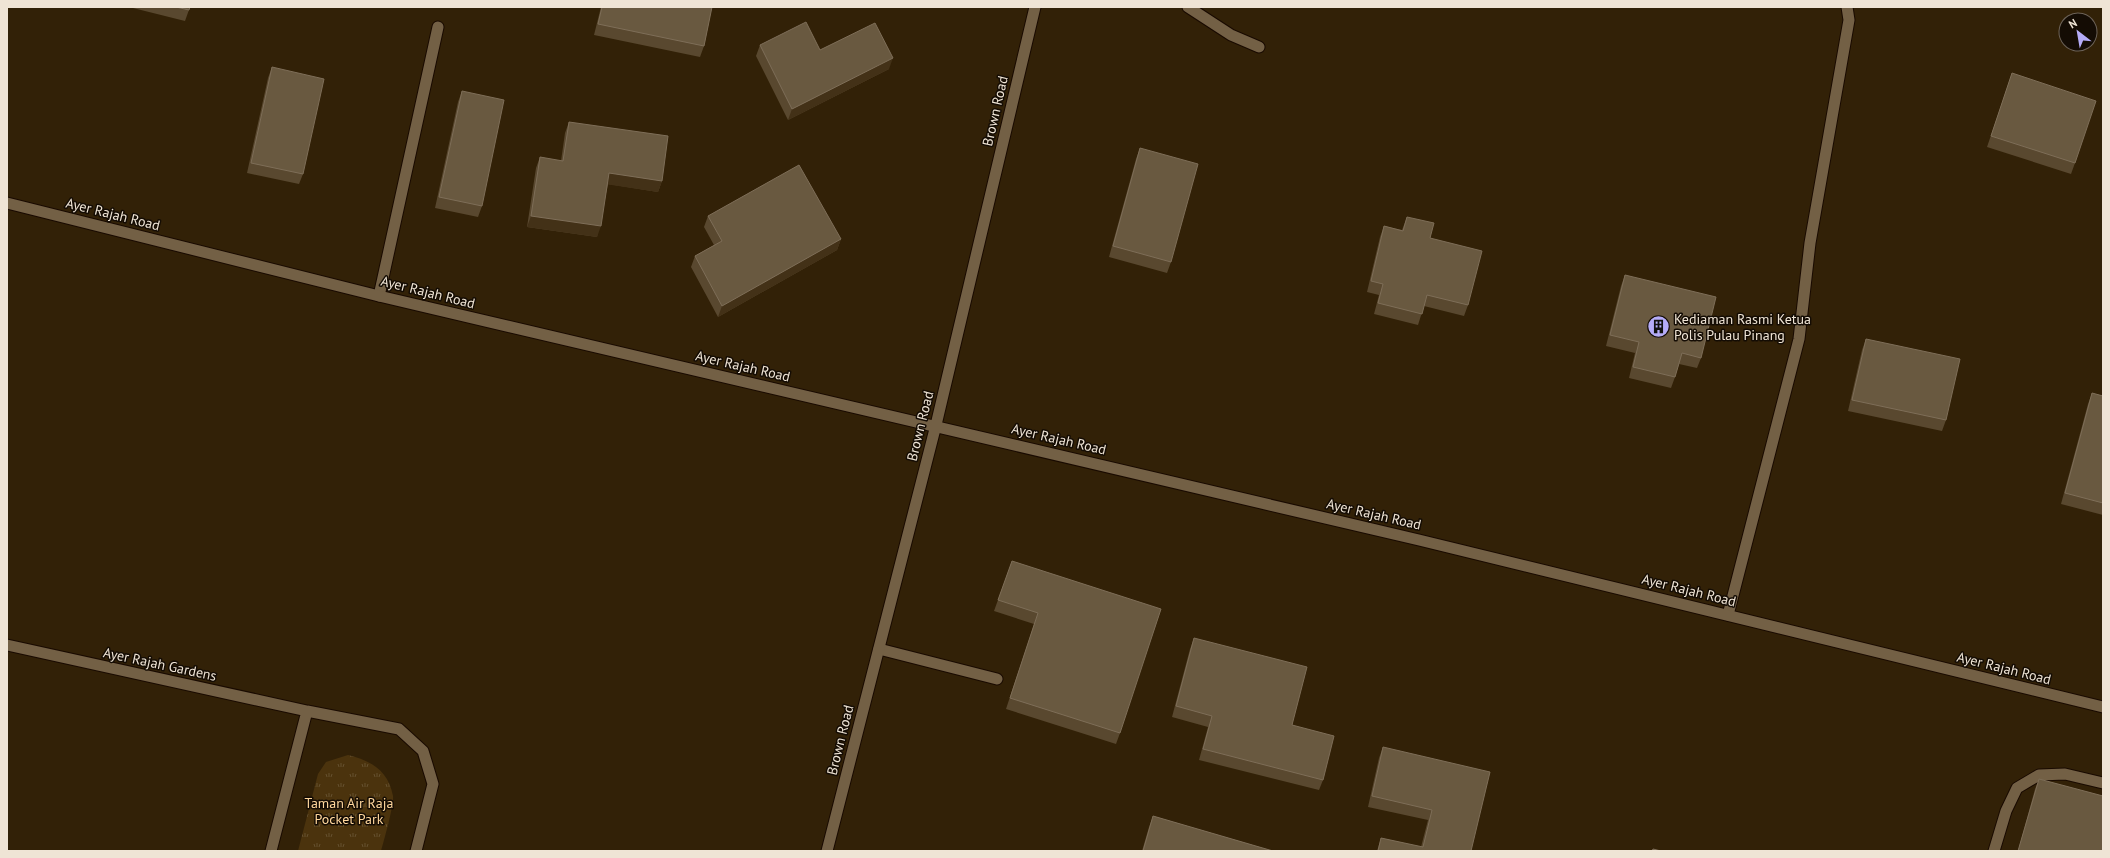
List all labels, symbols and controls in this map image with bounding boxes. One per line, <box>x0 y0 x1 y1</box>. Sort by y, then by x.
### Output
north arrow <box>2058 12 2098 52</box>
text: N <box>2066 16 2080 31</box>
street label: Brown Road <box>978 74 1012 148</box>
street label: Ayer Rajah Road <box>64 194 162 234</box>
street label: Ayer Rajah Road <box>379 272 477 312</box>
place label: Kediaman Rasmi Ketua Polis Pulau Pinang <box>1674 310 1811 344</box>
building icon: Kediaman Rasmi Ketua Polis Pulau Pinang <box>1646 314 1672 340</box>
street label: Ayer Rajah Road <box>694 346 792 386</box>
street label: Brown Road <box>903 389 937 463</box>
street label: Ayer Rajah Road <box>1010 419 1108 459</box>
street label: Ayer Rajah Road <box>1325 494 1423 534</box>
street label: Ayer Rajah Road <box>1640 570 1738 610</box>
street label: Ayer Rajah Gardens <box>102 643 218 685</box>
street label: Ayer Rajah Road <box>1955 648 2053 688</box>
street label: Brown Road <box>823 703 857 777</box>
park label: Taman Air Raja Pocket Park <box>305 794 393 828</box>

